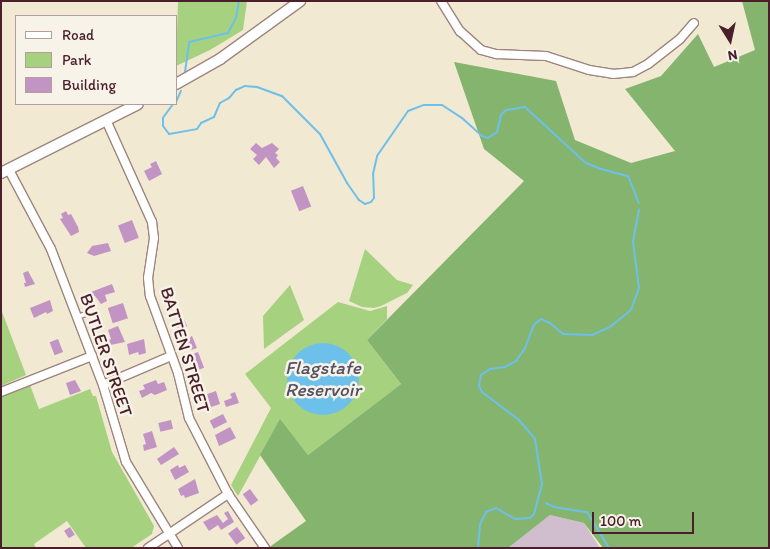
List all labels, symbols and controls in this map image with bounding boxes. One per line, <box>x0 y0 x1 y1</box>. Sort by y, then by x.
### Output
legend <box>15 15 178 105</box>
north arrow <box>705 15 755 65</box>
text: Road <box>62 26 94 44</box>
text: N <box>727 46 739 64</box>
text: Park <box>62 51 92 69</box>
text: Building <box>62 76 116 94</box>
street label: BATTEN STREET <box>156 284 214 416</box>
street label: BUTLER STREET <box>75 290 137 420</box>
water label: Flagstafe Reservoir <box>285 357 361 401</box>
scale bar <box>595 502 698 534</box>
text: 100 m <box>600 512 641 530</box>

